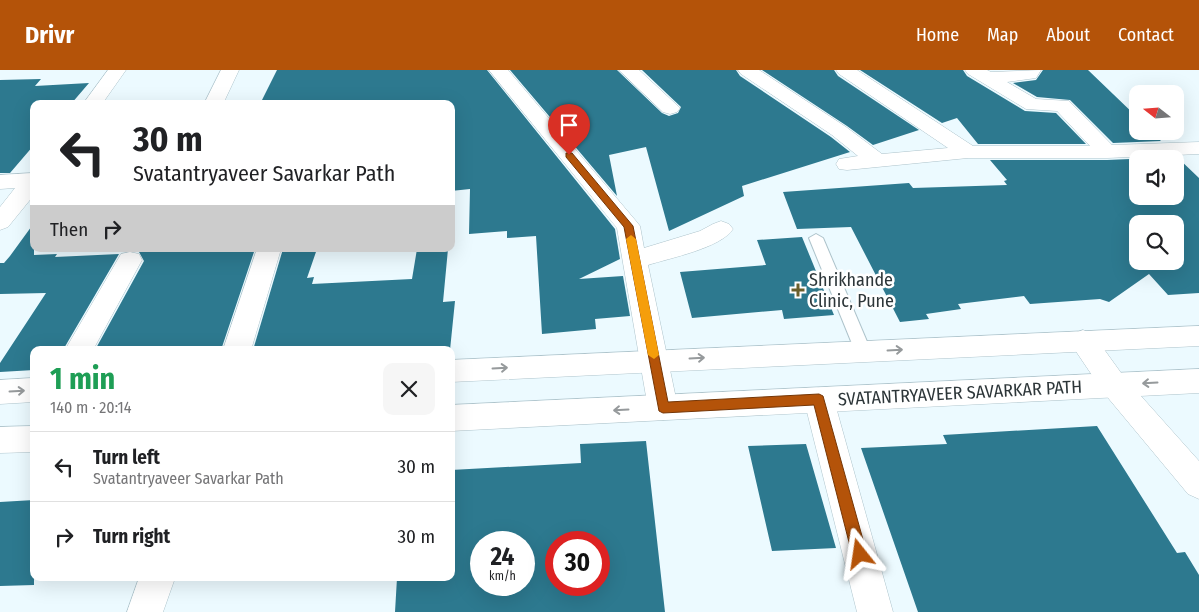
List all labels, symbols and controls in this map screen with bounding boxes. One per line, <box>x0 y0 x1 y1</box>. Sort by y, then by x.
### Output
text: Drivr <box>25 21 74 49</box>
text: Home <box>916 24 959 46</box>
text: Map <box>987 24 1018 46</box>
text: About <box>1046 24 1090 46</box>
text: Contact <box>1118 24 1174 46</box>
north arrow <box>1129 85 1184 140</box>
map controls <box>1129 85 1184 270</box>
pin <box>548 104 590 155</box>
icon: arrive <box>555 111 583 139</box>
text: 30 m <box>133 118 203 160</box>
icon: left <box>50 120 115 185</box>
button: sound <box>1129 150 1184 205</box>
text: Svatantryaveer Savarkar Path <box>133 160 395 187</box>
icon: right <box>98 215 126 243</box>
button: search <box>1129 215 1184 270</box>
text: Then <box>50 218 88 241</box>
place label: Shrikhande Clinic, Pune <box>809 269 894 312</box>
marker: Shrikhande Clinic, Pune <box>791 283 805 297</box>
one-way arrow <box>886 345 902 354</box>
one-way arrow <box>689 354 705 363</box>
text: 1 min <box>50 361 115 397</box>
button: close <box>383 363 435 415</box>
one-way arrow <box>492 364 508 373</box>
street label: SVATANTRYAVEER SAVARKAR PATH <box>837 376 1083 410</box>
one-way arrow <box>1143 379 1159 388</box>
one-way arrow <box>9 387 25 396</box>
text: 140 m · 20:14 <box>50 398 131 417</box>
one-way arrow <box>613 405 629 414</box>
text: Turn left <box>93 446 160 469</box>
icon: left <box>50 453 78 481</box>
text: 30 m <box>397 455 435 478</box>
text: Svatantryaveer Savarkar Path <box>93 469 284 488</box>
icon: right <box>50 523 78 551</box>
text: Turn right <box>93 525 170 548</box>
text: 30 m <box>397 525 435 548</box>
position arrow <box>833 527 885 579</box>
speed limit sign: 30 <box>545 531 610 596</box>
text: 24 <box>491 542 514 572</box>
text: km/h <box>489 569 516 583</box>

